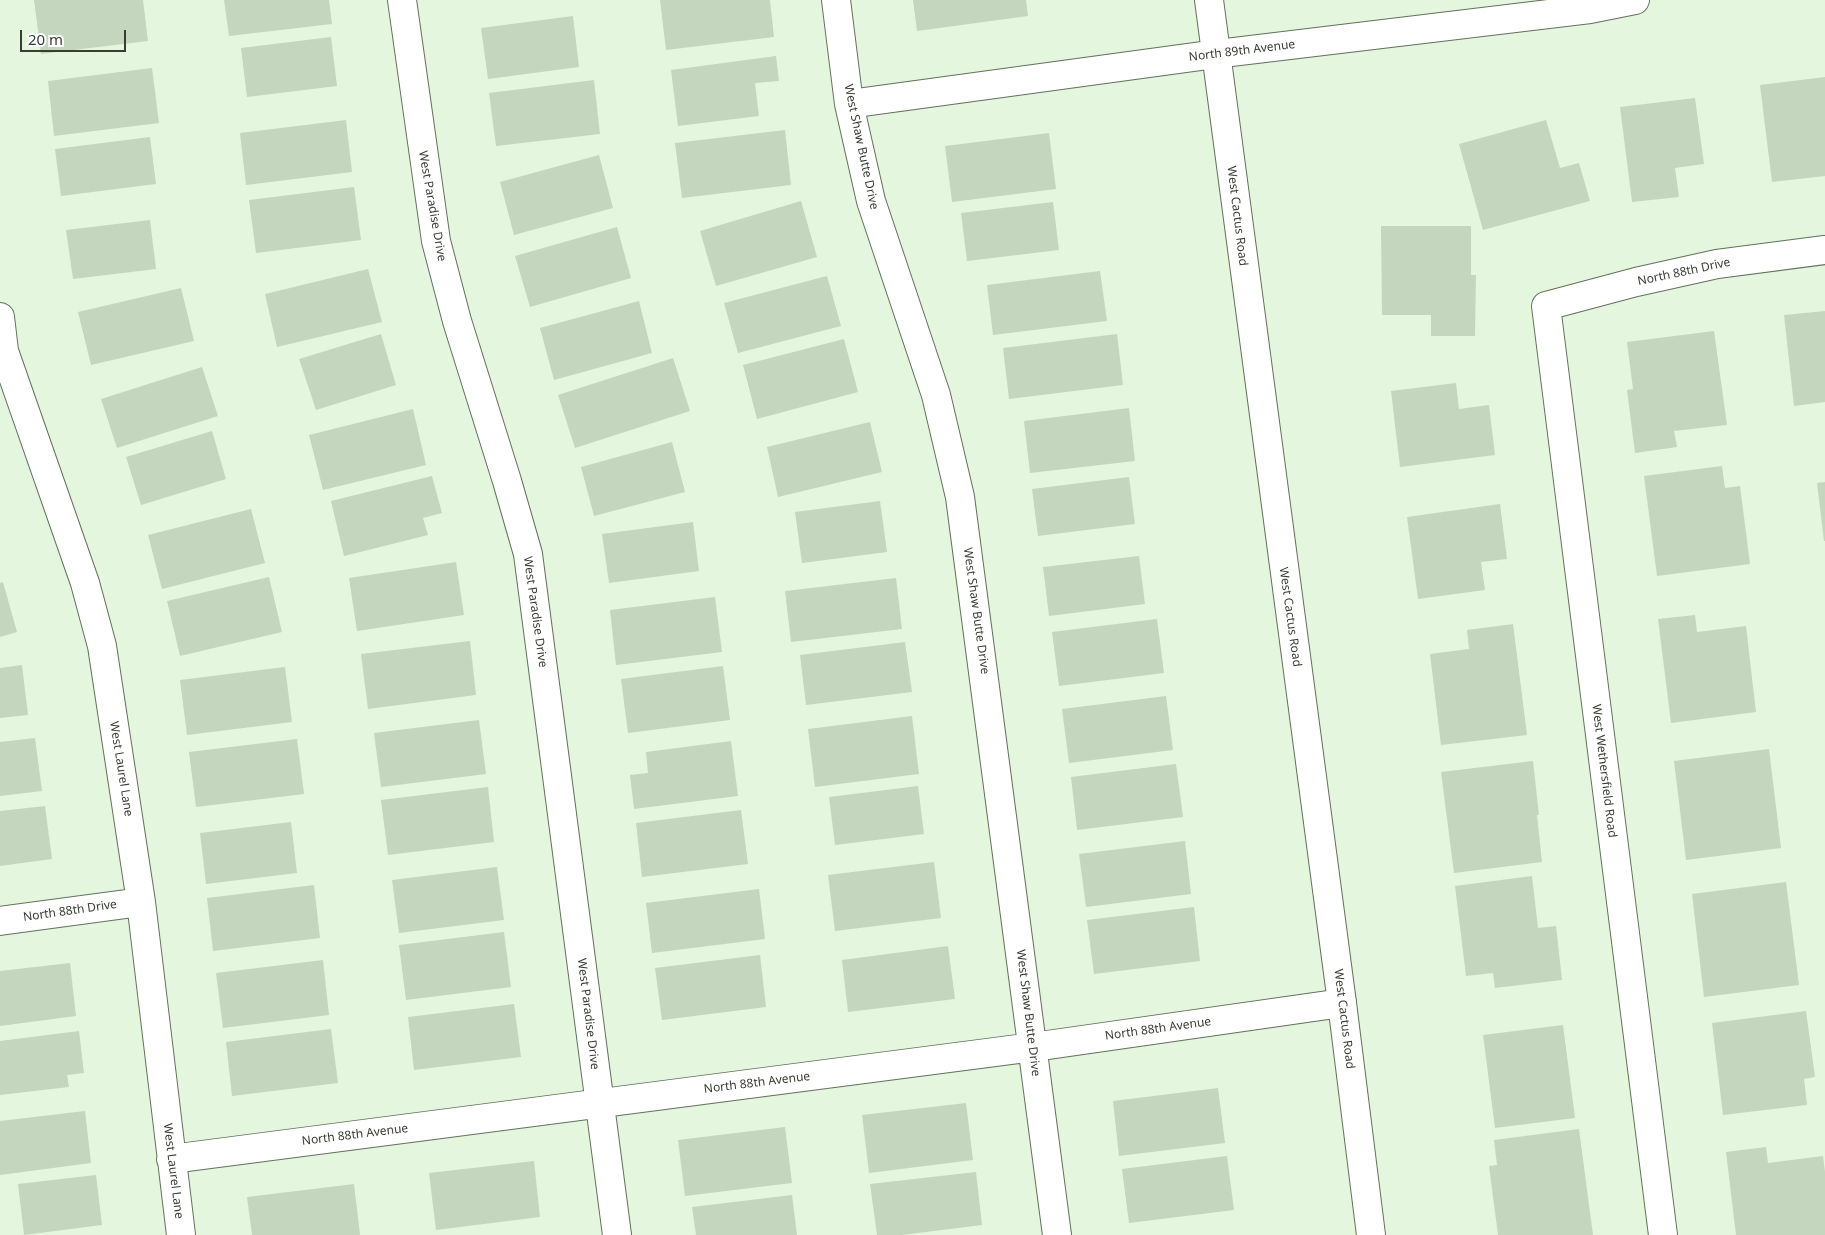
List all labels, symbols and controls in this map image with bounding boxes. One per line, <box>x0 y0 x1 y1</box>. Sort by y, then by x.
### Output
scale bar <box>22 20 129 52</box>
text: 20 m <box>28 29 63 49</box>
street label: North 89th Avenue <box>1188 37 1296 65</box>
street label: West Shaw Butte Drive <box>841 83 881 211</box>
street label: West Paradise Drive <box>415 150 449 262</box>
street label: West Cactus Road <box>1224 165 1250 267</box>
street label: North 88th Drive <box>1636 255 1732 289</box>
street label: West Shaw Butte Drive <box>960 547 992 675</box>
street label: West Paradise Drive <box>520 555 550 669</box>
street label: West Cactus Road <box>1276 566 1304 668</box>
street label: West Wethersfield Road <box>1589 704 1619 838</box>
street label: West Laurel Lane <box>106 720 136 818</box>
street label: North 88th Drive <box>22 897 118 925</box>
street label: West Shaw Butte Drive <box>1013 949 1043 1077</box>
street label: West Paradise Drive <box>574 957 602 1071</box>
street label: West Cactus Road <box>1331 968 1357 1070</box>
street label: North 88th Avenue <box>1104 1014 1212 1044</box>
street label: North 88th Avenue <box>703 1069 811 1097</box>
street label: North 88th Avenue <box>301 1121 409 1149</box>
street label: West Laurel Lane <box>160 1122 186 1220</box>

